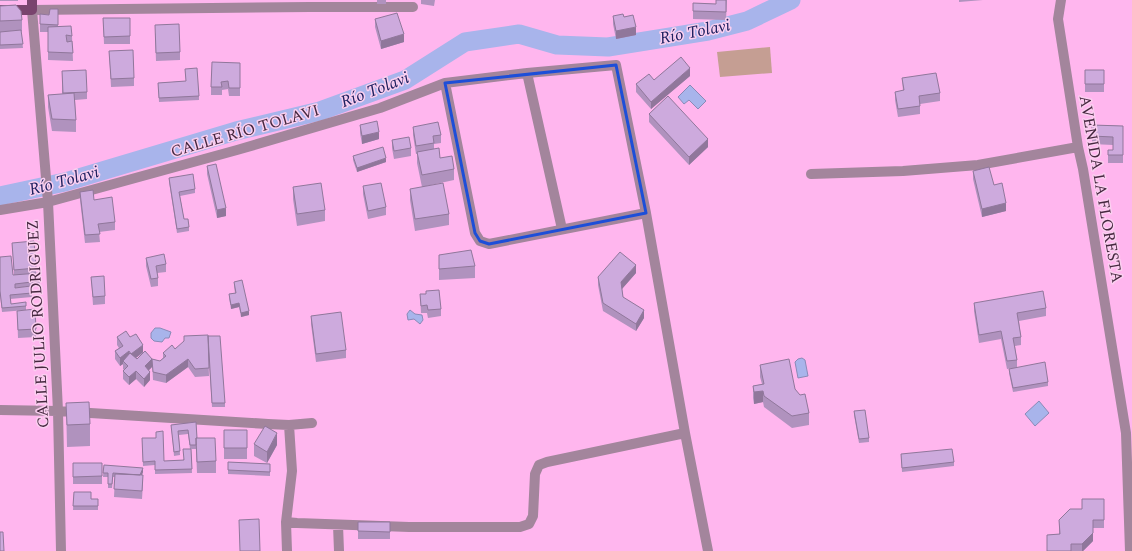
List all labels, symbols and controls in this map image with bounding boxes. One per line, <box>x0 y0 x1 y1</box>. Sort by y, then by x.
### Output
water label: Río Tolavi <box>657 12 733 52</box>
water label: Río Tolavi <box>337 65 413 115</box>
street label: AVENIDA LA FLORESTA <box>1073 93 1129 285</box>
street label: CALLE RÍO TOLAVI <box>168 98 322 164</box>
water label: Río Tolavi <box>26 159 102 203</box>
street label: CALLE JULIO RODRIGUEZ <box>21 219 55 429</box>

